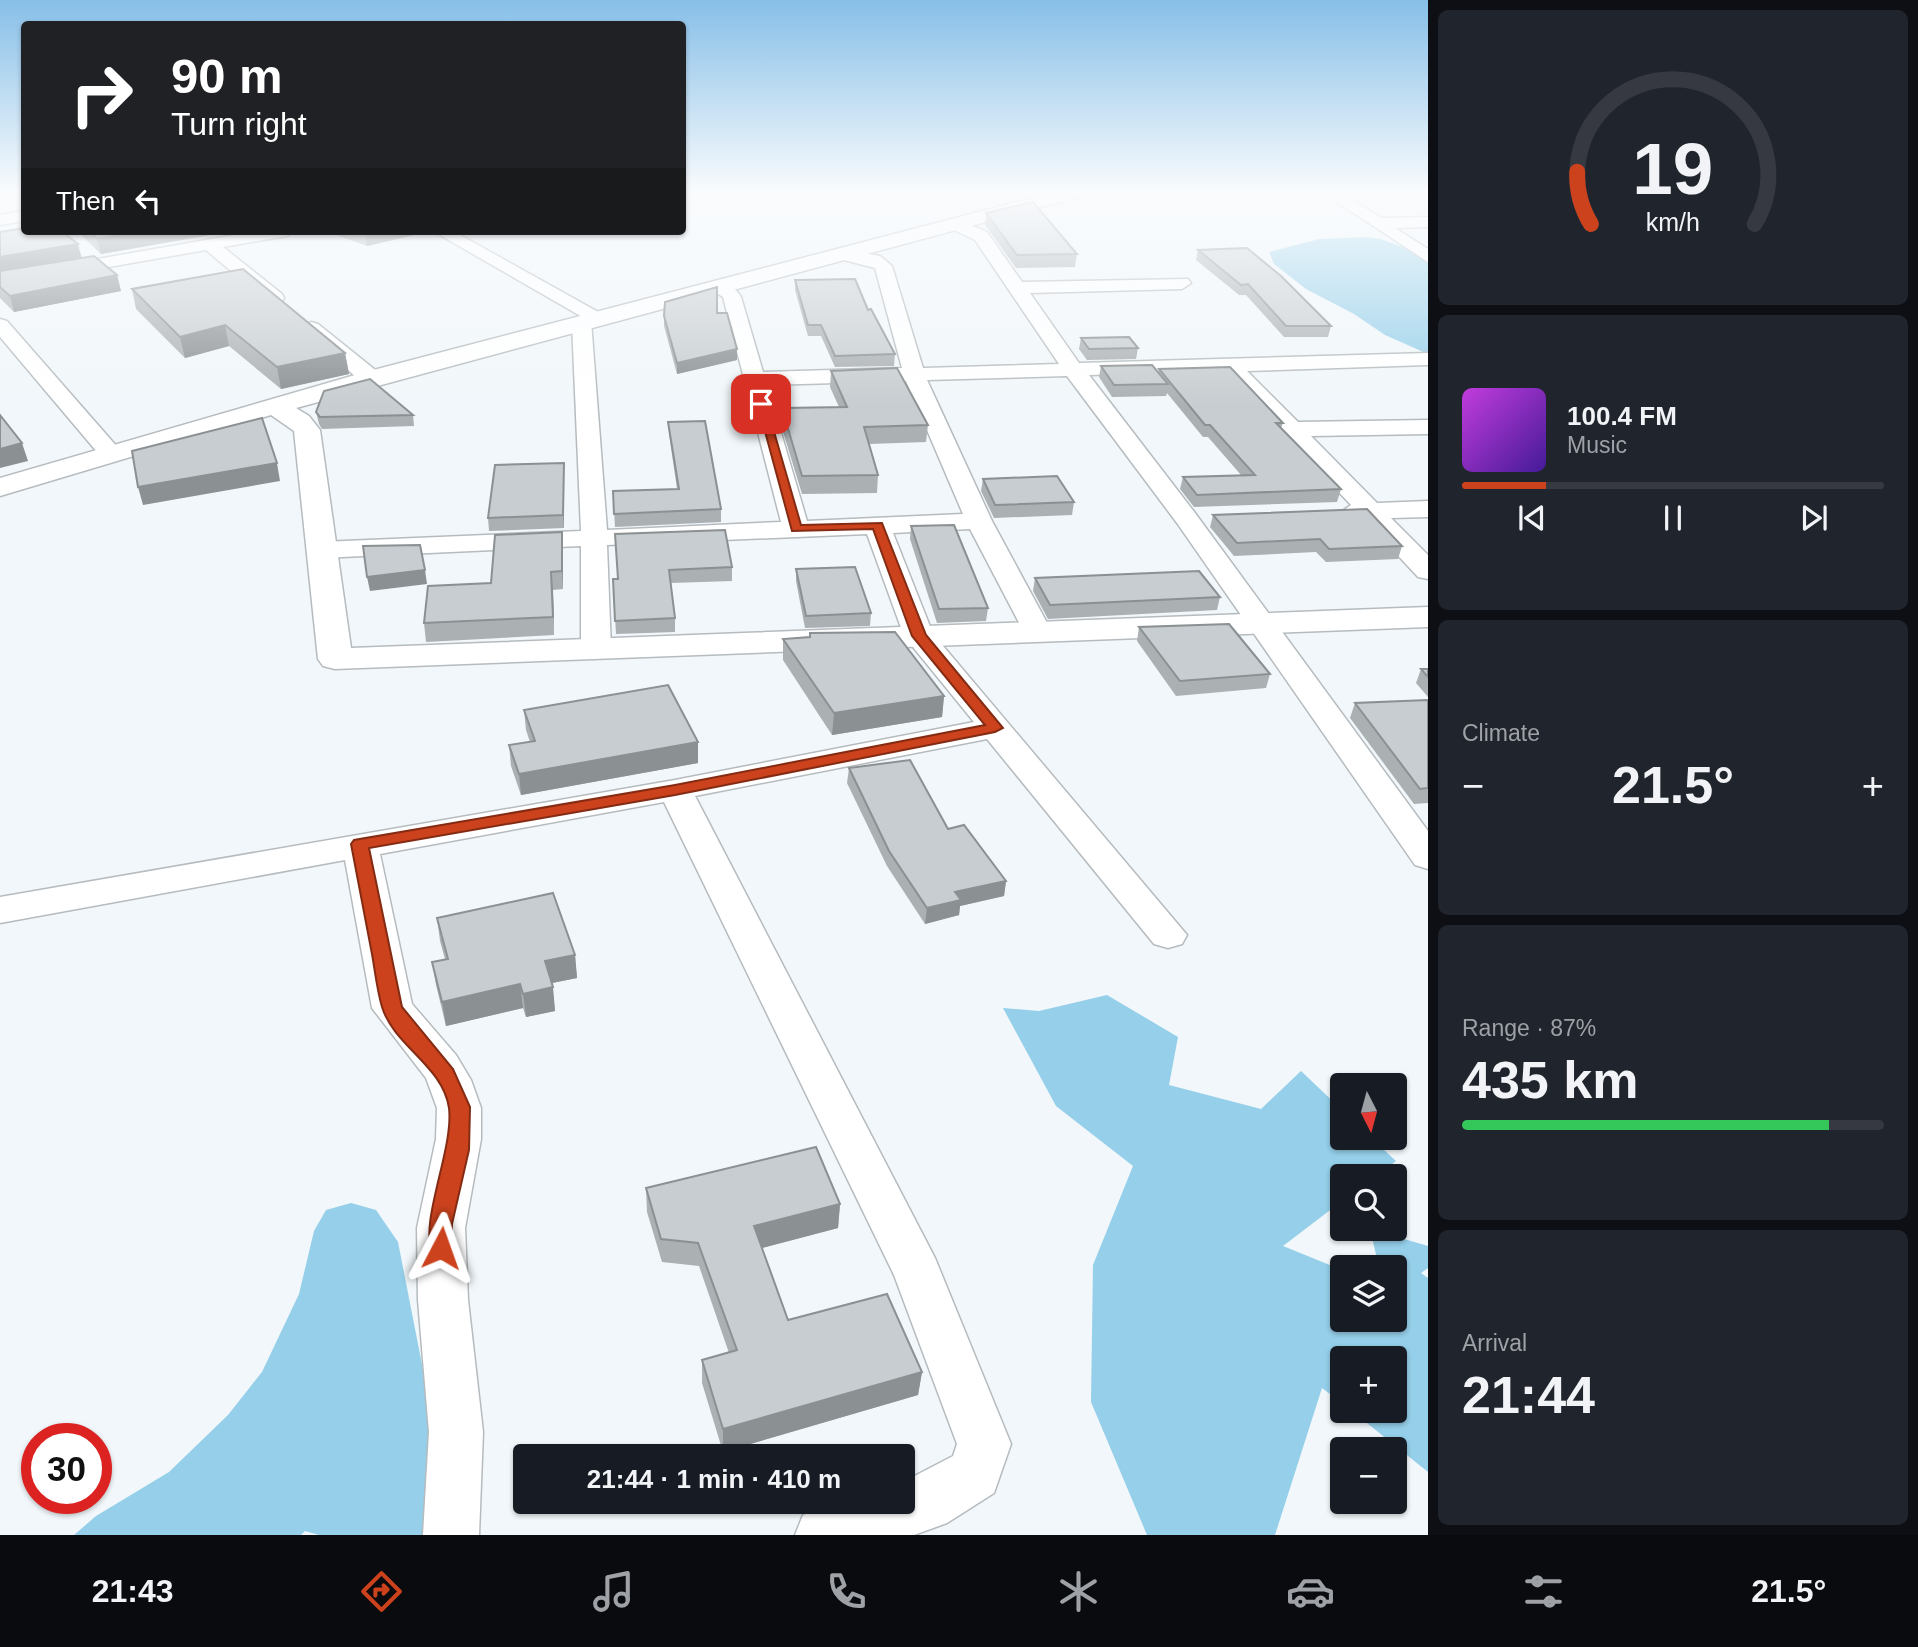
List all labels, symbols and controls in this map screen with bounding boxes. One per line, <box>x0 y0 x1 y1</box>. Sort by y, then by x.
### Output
icon: right <box>56 49 147 140</box>
text: 90 m <box>171 49 283 103</box>
text: Turn right <box>171 106 307 142</box>
text: 19 <box>1633 128 1713 209</box>
icon: left <box>129 182 167 220</box>
text: Then <box>56 186 115 216</box>
text: km/h <box>1646 207 1700 235</box>
pin <box>731 374 791 434</box>
icon: arrive <box>742 385 780 423</box>
text: 100.4 FM <box>1567 401 1677 431</box>
text: Music <box>1567 432 1627 458</box>
icon: previous <box>1513 499 1551 537</box>
icon: pause <box>1654 499 1692 537</box>
icon: next <box>1795 499 1833 537</box>
text: Climate <box>1462 720 1540 746</box>
text: 21.5° <box>1612 756 1734 814</box>
text: − <box>1462 765 1484 807</box>
text: + <box>1862 765 1884 807</box>
text: Range · 87% <box>1462 1015 1596 1041</box>
text: 435 km <box>1462 1051 1638 1109</box>
north arrow <box>1330 1073 1407 1150</box>
map controls <box>1330 1073 1407 1514</box>
button: search <box>1330 1164 1407 1241</box>
position arrow <box>404 1211 478 1285</box>
button: layers <box>1330 1255 1407 1332</box>
text: Arrival <box>1462 1330 1527 1356</box>
button: + <box>1330 1346 1407 1423</box>
text: 21:44 <box>1462 1366 1595 1424</box>
speed limit sign: 30 <box>21 1423 112 1514</box>
button: − <box>1330 1437 1407 1514</box>
text: 21:44 · 1 min · 410 m <box>587 1464 841 1494</box>
icon: directions <box>357 1567 406 1616</box>
icon: music <box>589 1567 638 1616</box>
icon: phone <box>822 1567 871 1616</box>
icon: climate <box>1054 1567 1103 1616</box>
icon: car <box>1286 1567 1335 1616</box>
icon: filters <box>1519 1567 1568 1616</box>
text: 21:43 <box>92 1573 174 1609</box>
text: 21.5° <box>1751 1573 1826 1609</box>

